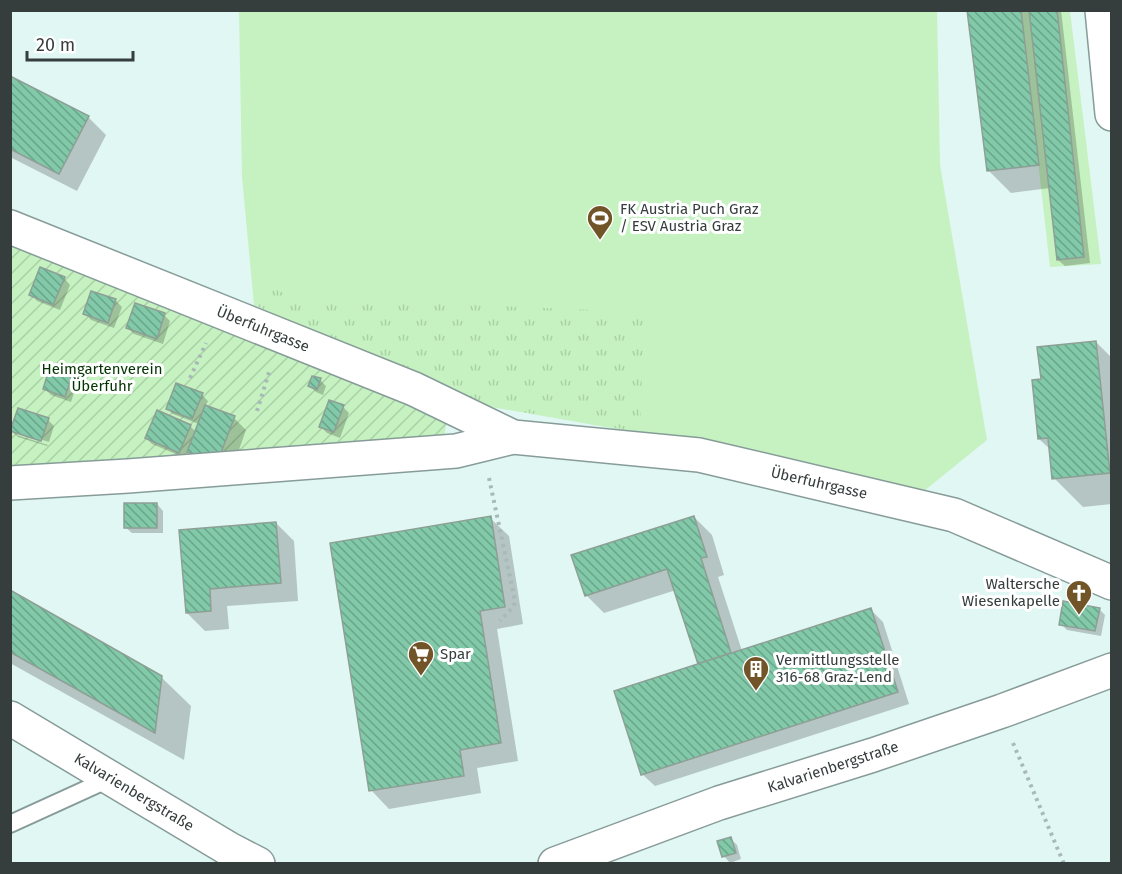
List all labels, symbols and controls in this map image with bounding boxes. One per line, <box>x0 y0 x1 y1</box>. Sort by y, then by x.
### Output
scale bar <box>27 24 134 62</box>
text: 20 m <box>36 34 75 56</box>
place label: FK Austria Puch Graz / ESV Austria Graz <box>620 200 759 235</box>
sports icon: FK Austria Puch Graz / ESV Austria Graz <box>585 203 615 241</box>
street label: Überfuhrgasse <box>214 302 312 356</box>
park label: Heimgartenverein Überfuhr <box>41 360 163 395</box>
street label: Überfuhrgasse <box>769 463 869 503</box>
place label: Waltersche Wiesenkapelle <box>962 575 1060 610</box>
church icon: Waltersche Wiesenkapelle <box>1064 578 1094 616</box>
supermarket icon: Spar <box>406 639 436 677</box>
place label: Spar <box>440 645 471 663</box>
place label: Vermittlungsstelle 316-68 Graz-Lend <box>776 651 899 686</box>
building icon: Vermittlungsstelle 316-68 Graz-Lend <box>741 654 771 692</box>
street label: Kalvarienbergstraße <box>765 737 901 797</box>
street label: Kalvarienbergstraße <box>71 749 197 835</box>

